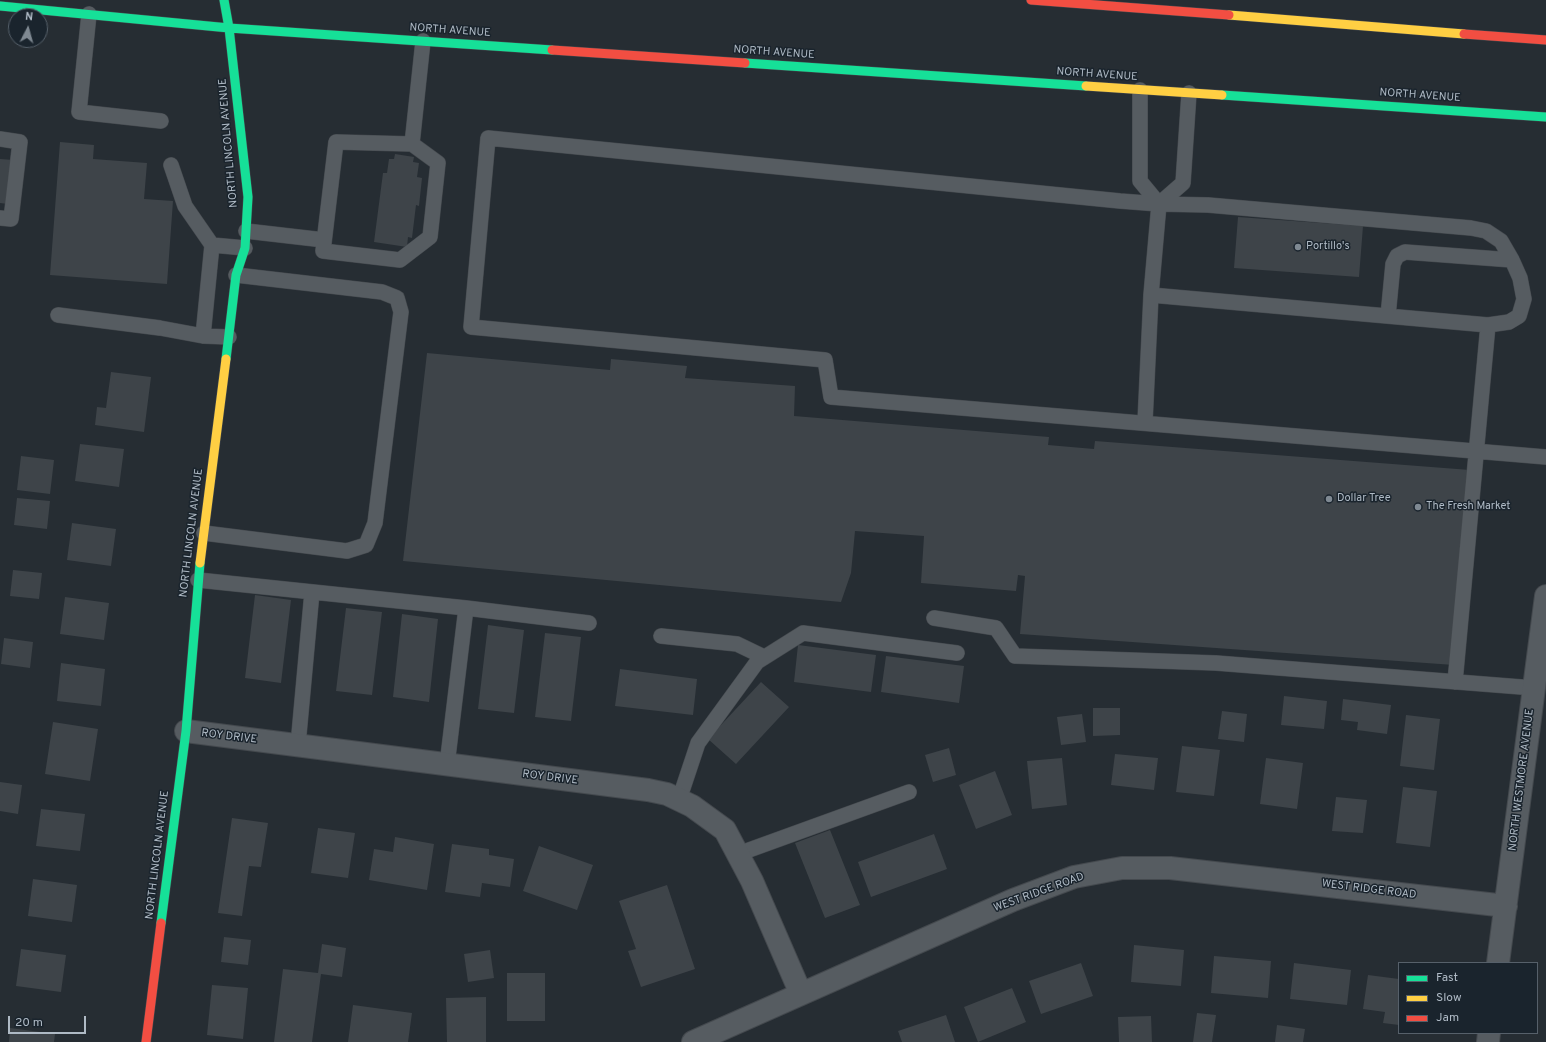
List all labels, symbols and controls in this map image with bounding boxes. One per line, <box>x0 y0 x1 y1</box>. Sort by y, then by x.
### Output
north arrow <box>8 8 48 48</box>
text: N <box>24 10 34 24</box>
street label: NORTH AVENUE <box>409 22 491 40</box>
street label: NORTH AVENUE <box>733 44 815 62</box>
street label: NORTH AVENUE <box>1056 66 1138 84</box>
street label: NORTH LINCOLN AVENUE <box>217 78 241 208</box>
street label: NORTH AVENUE <box>1379 87 1461 105</box>
place label: Portillo's <box>1306 240 1350 254</box>
marker: Portillo's <box>1293 242 1303 252</box>
street label: NORTH LINCOLN AVENUE <box>178 468 206 598</box>
place label: Dollar Tree <box>1337 492 1391 506</box>
marker: Dollar Tree <box>1324 494 1334 504</box>
place label: The Fresh Market <box>1426 500 1511 514</box>
marker: The Fresh Market <box>1413 502 1423 512</box>
street label: NORTH WESTMORE AVENUE <box>1507 708 1537 852</box>
street label: ROY DRIVE <box>200 727 258 747</box>
street label: ROY DRIVE <box>521 768 579 788</box>
street label: NORTH LINCOLN AVENUE <box>144 790 172 920</box>
street label: WEST RIDGE ROAD <box>992 871 1086 915</box>
street label: WEST RIDGE ROAD <box>1321 878 1417 902</box>
legend <box>1398 962 1538 1034</box>
text: Fast <box>1436 970 1458 986</box>
text: Slow <box>1436 990 1462 1006</box>
scale bar <box>10 1008 88 1034</box>
text: Jam <box>1436 1010 1459 1026</box>
text: 20 m <box>15 1015 43 1031</box>

